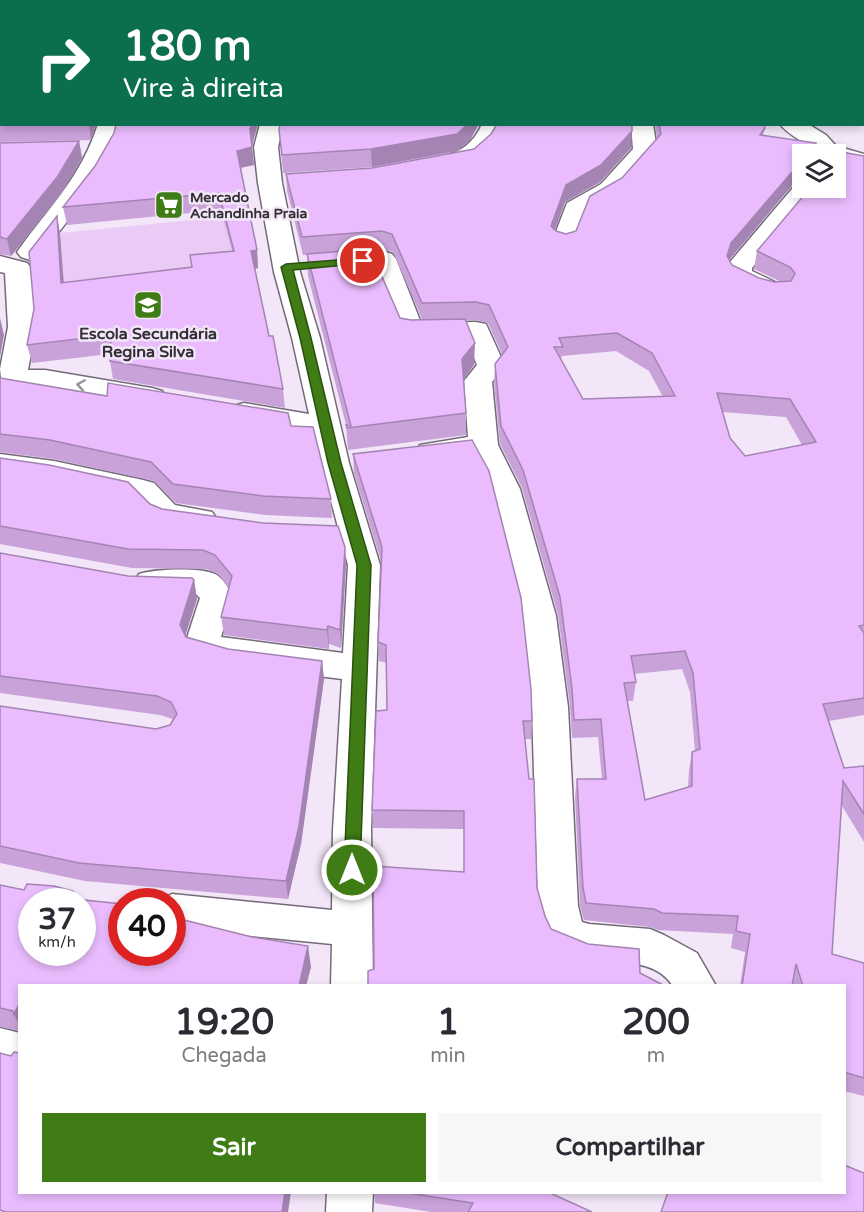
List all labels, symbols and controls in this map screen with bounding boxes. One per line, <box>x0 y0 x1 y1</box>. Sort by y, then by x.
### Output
text: 180 m <box>123 21 252 72</box>
icon: right <box>24 24 102 102</box>
text: Vire à direita <box>123 72 284 105</box>
map controls <box>792 144 846 198</box>
button: layers <box>792 144 846 198</box>
supermarket icon: Mercado Achandinha Praia <box>153 189 185 221</box>
place label: Mercado Achandinha Praia <box>190 189 308 222</box>
pin <box>337 235 388 286</box>
icon: arrive <box>346 244 379 277</box>
school or university icon: Escola Secundária Regina Silva <box>132 289 164 321</box>
place label: Escola Secundária Regina Silva <box>79 324 217 362</box>
one-way arrow <box>76 380 86 392</box>
position arrow <box>320 838 384 902</box>
speed limit sign: 40 <box>108 888 186 966</box>
text: 37 <box>38 901 76 938</box>
text: km/h <box>38 933 76 951</box>
text: 19:20 <box>174 1001 274 1044</box>
text: 1 <box>437 1001 459 1044</box>
text: 200 <box>622 1001 690 1044</box>
text: Chegada <box>182 1044 267 1068</box>
text: min <box>430 1044 466 1068</box>
text: m <box>647 1044 665 1068</box>
button: Sair <box>42 1113 426 1182</box>
button: Compartilhar <box>438 1113 822 1182</box>

